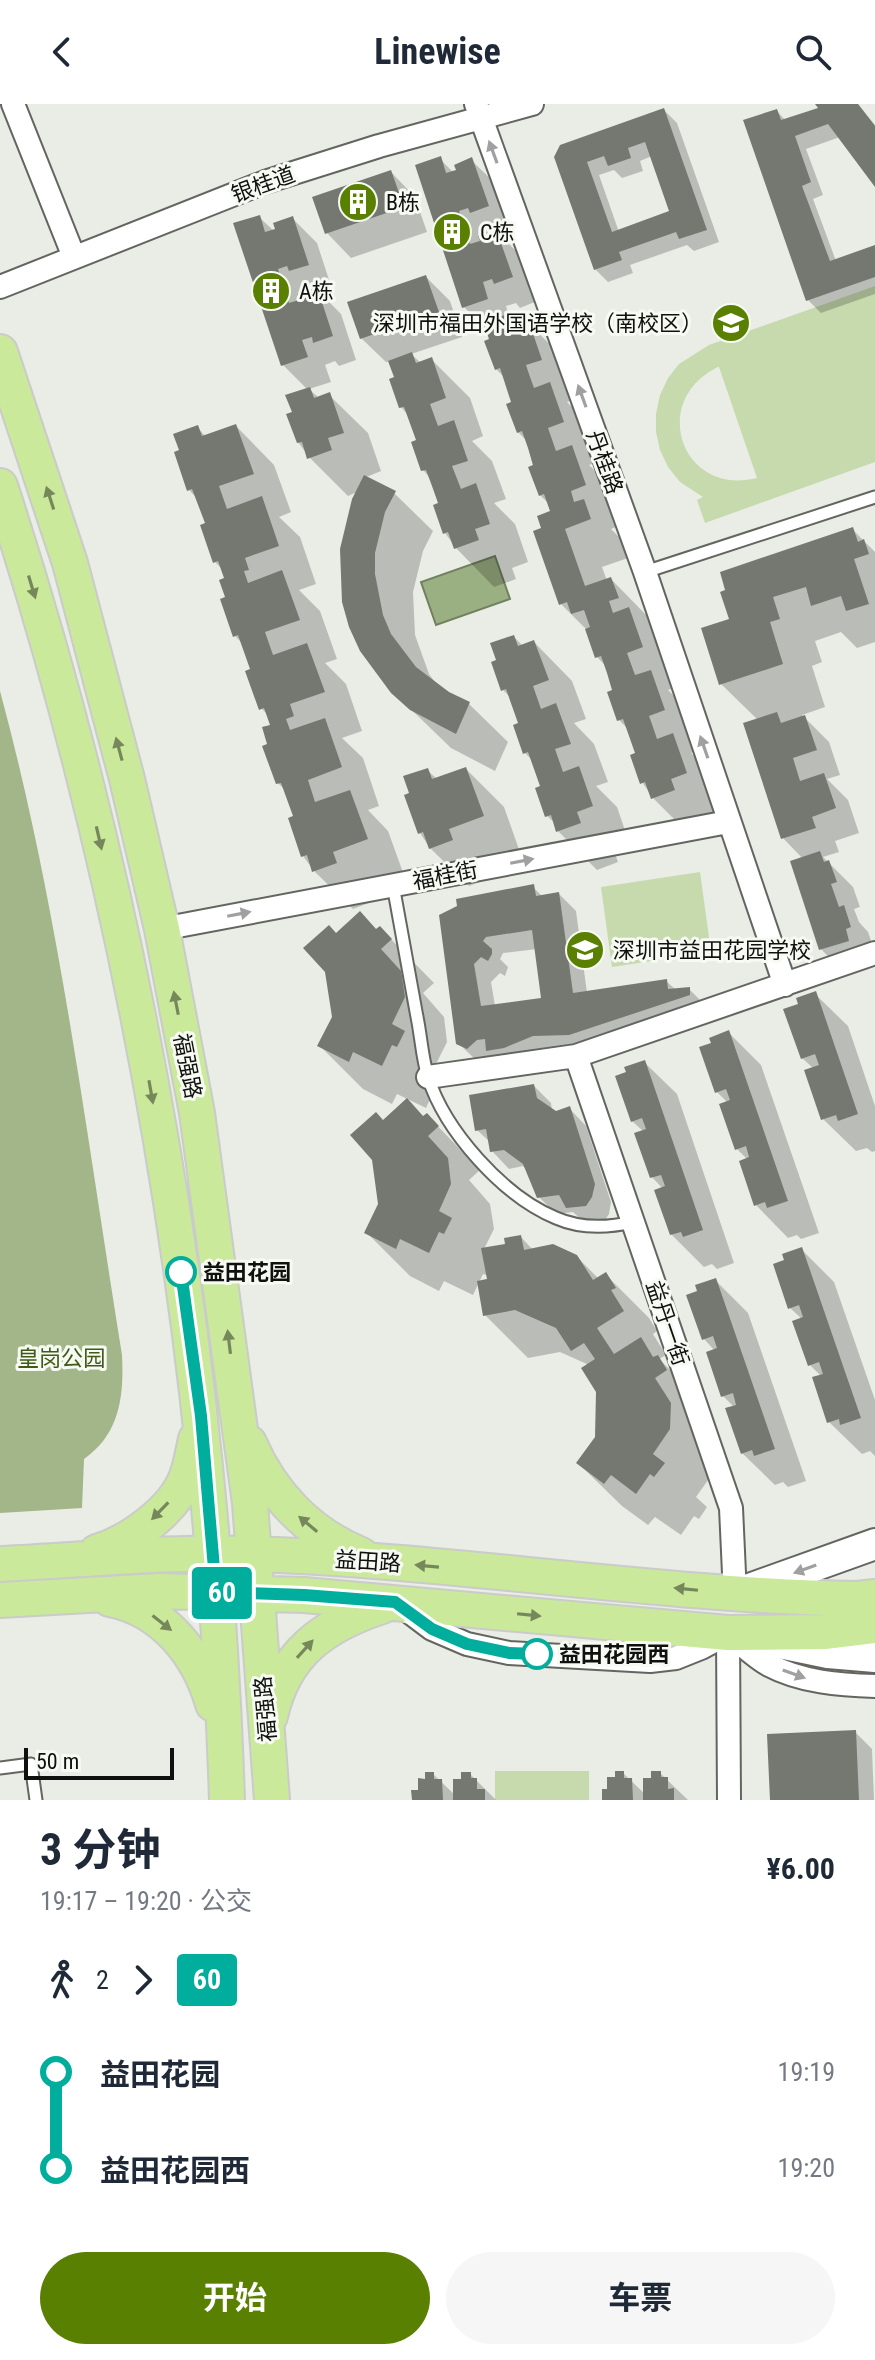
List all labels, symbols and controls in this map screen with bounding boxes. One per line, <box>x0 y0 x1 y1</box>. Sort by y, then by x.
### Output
icon: back <box>40 30 84 74</box>
icon: search <box>791 30 835 74</box>
text: Linewise <box>374 31 501 73</box>
one-way arrow <box>487 139 499 163</box>
street label: 银桂道 <box>228 161 298 208</box>
building icon: B栋 <box>337 181 379 223</box>
place label: B栋 <box>386 190 420 215</box>
building icon: C栋 <box>431 211 473 253</box>
place label: C栋 <box>480 220 514 245</box>
building icon: A栋 <box>250 270 292 312</box>
place label: A栋 <box>299 279 334 304</box>
school or university icon: 深圳市福田外国语学校（南校区） <box>710 302 752 344</box>
place label: 深圳市福田外国语学校（南校区） <box>373 311 703 336</box>
one-way arrow <box>575 384 588 408</box>
street label: 丹桂路 <box>581 427 628 497</box>
one-way arrow <box>43 486 55 510</box>
one-way arrow <box>26 575 39 599</box>
one-way arrow <box>698 735 710 759</box>
one-way arrow <box>112 736 124 761</box>
one-way arrow <box>93 825 106 850</box>
one-way arrow <box>509 854 534 866</box>
street label: 福桂街 <box>410 857 480 894</box>
one-way arrow <box>226 908 251 920</box>
school or university icon: 深圳市益田花园学校 <box>564 929 606 971</box>
place label: 深圳市益田花园学校 <box>613 938 811 963</box>
one-way arrow <box>169 990 182 1015</box>
street label: 福强路 <box>169 1031 206 1101</box>
one-way arrow <box>146 1080 158 1105</box>
marker: 益田花园 <box>166 1257 196 1287</box>
place label: 益田花园 <box>203 1260 291 1285</box>
street label: 益丹一街 <box>641 1277 694 1369</box>
one-way arrow <box>222 1329 235 1354</box>
park label: 皇岗公园 <box>17 1346 105 1371</box>
one-way arrow <box>152 1501 170 1520</box>
one-way arrow <box>299 1516 319 1533</box>
street label: 益田路 <box>334 1547 402 1576</box>
one-way arrow <box>414 1559 439 1572</box>
one-way arrow <box>793 1564 817 1576</box>
line badge: 60 <box>186 1567 258 1619</box>
text: 60 <box>208 1576 236 1609</box>
one-way arrow <box>673 1583 698 1596</box>
one-way arrow <box>517 1609 542 1622</box>
one-way arrow <box>151 1615 172 1631</box>
one-way arrow <box>296 1639 314 1658</box>
marker: 益田花园西 <box>522 1639 552 1669</box>
place label: 益田花园西 <box>559 1642 669 1667</box>
one-way arrow <box>782 1668 806 1681</box>
street label: 福强路 <box>250 1675 281 1743</box>
scale bar <box>24 1744 174 1780</box>
text: 50 m <box>36 1749 79 1774</box>
text: 3 分钟 <box>40 1824 160 1876</box>
text: ¥6.00 <box>767 1851 835 1886</box>
text: 19:17 – 19:20 · 公交 <box>40 1886 252 1916</box>
icon: walk <box>40 1958 84 2002</box>
icon: forward <box>121 1958 165 2002</box>
text: 60 <box>193 1963 221 1996</box>
text: 2 <box>96 1965 109 1995</box>
text: 益田花园 <box>100 2057 220 2092</box>
text: 19:19 <box>778 2057 835 2087</box>
text: 益田花园西 <box>100 2153 250 2188</box>
text: 19:20 <box>778 2153 835 2183</box>
button: 开始 <box>40 2252 430 2344</box>
button: 车票 <box>446 2252 835 2344</box>

